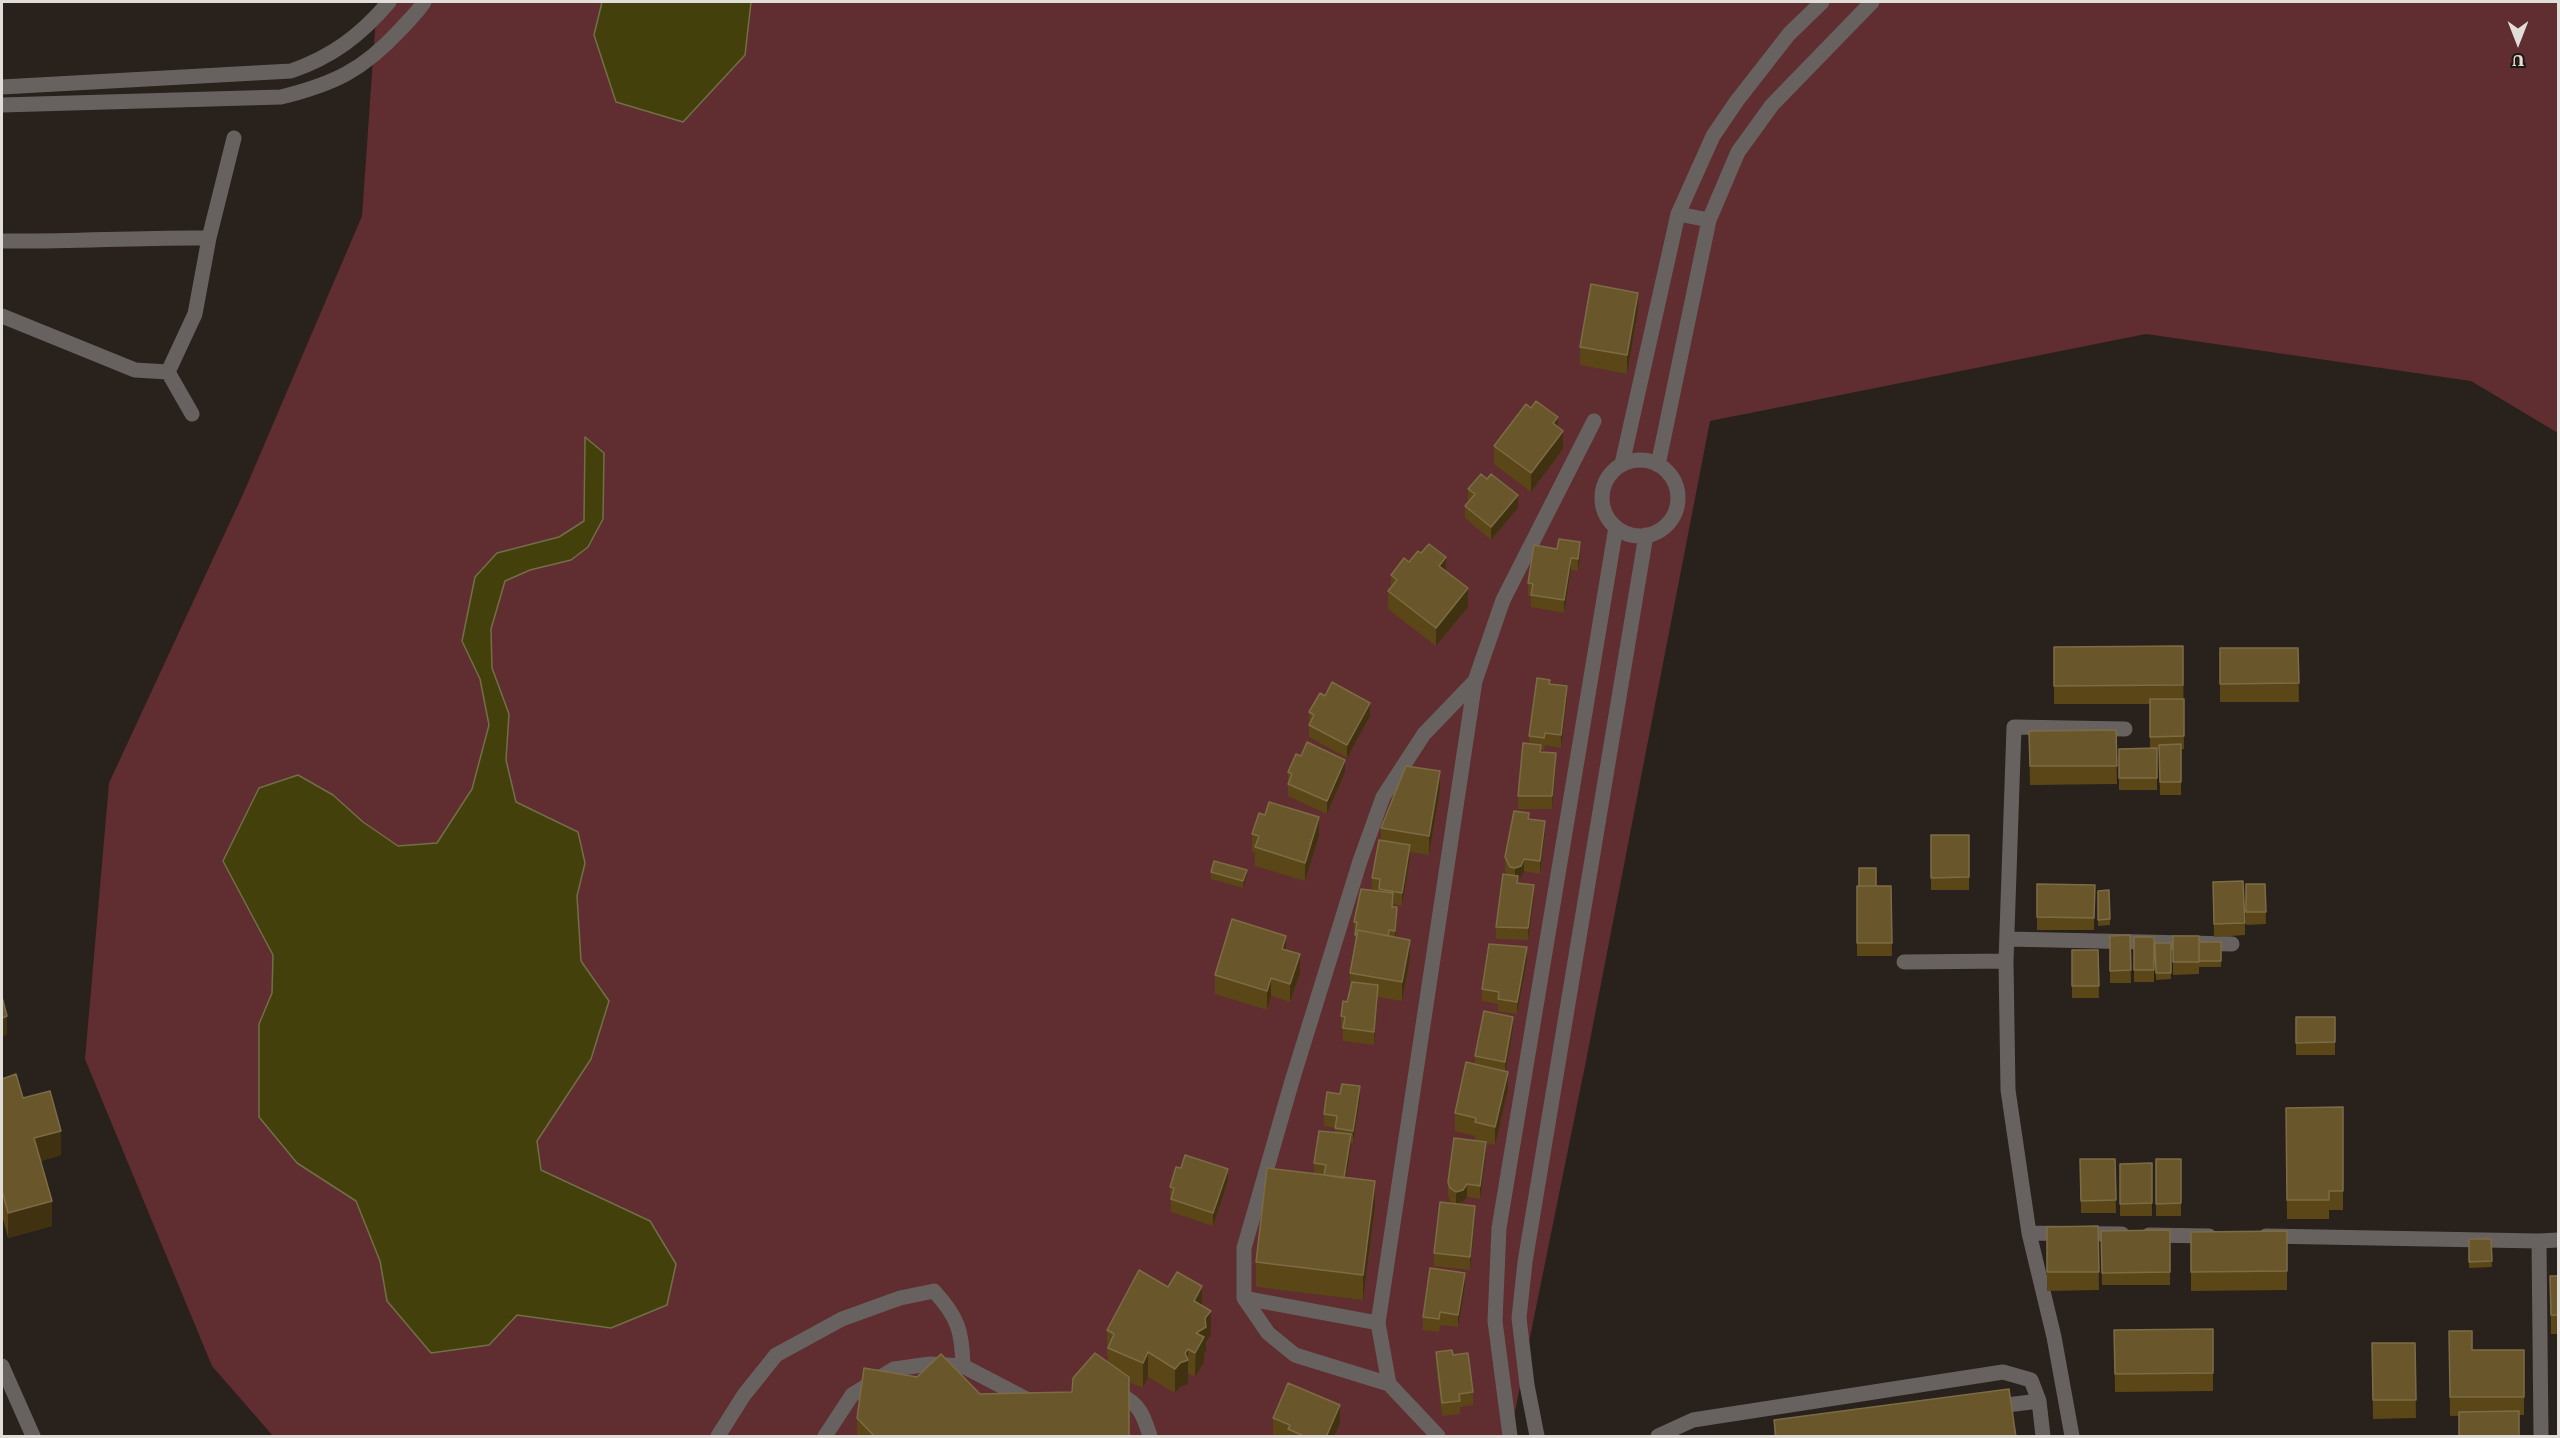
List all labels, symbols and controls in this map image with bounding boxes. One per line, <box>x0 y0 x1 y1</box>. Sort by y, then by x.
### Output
north arrow <box>2488 12 2548 72</box>
text: U <box>2512 51 2524 70</box>

